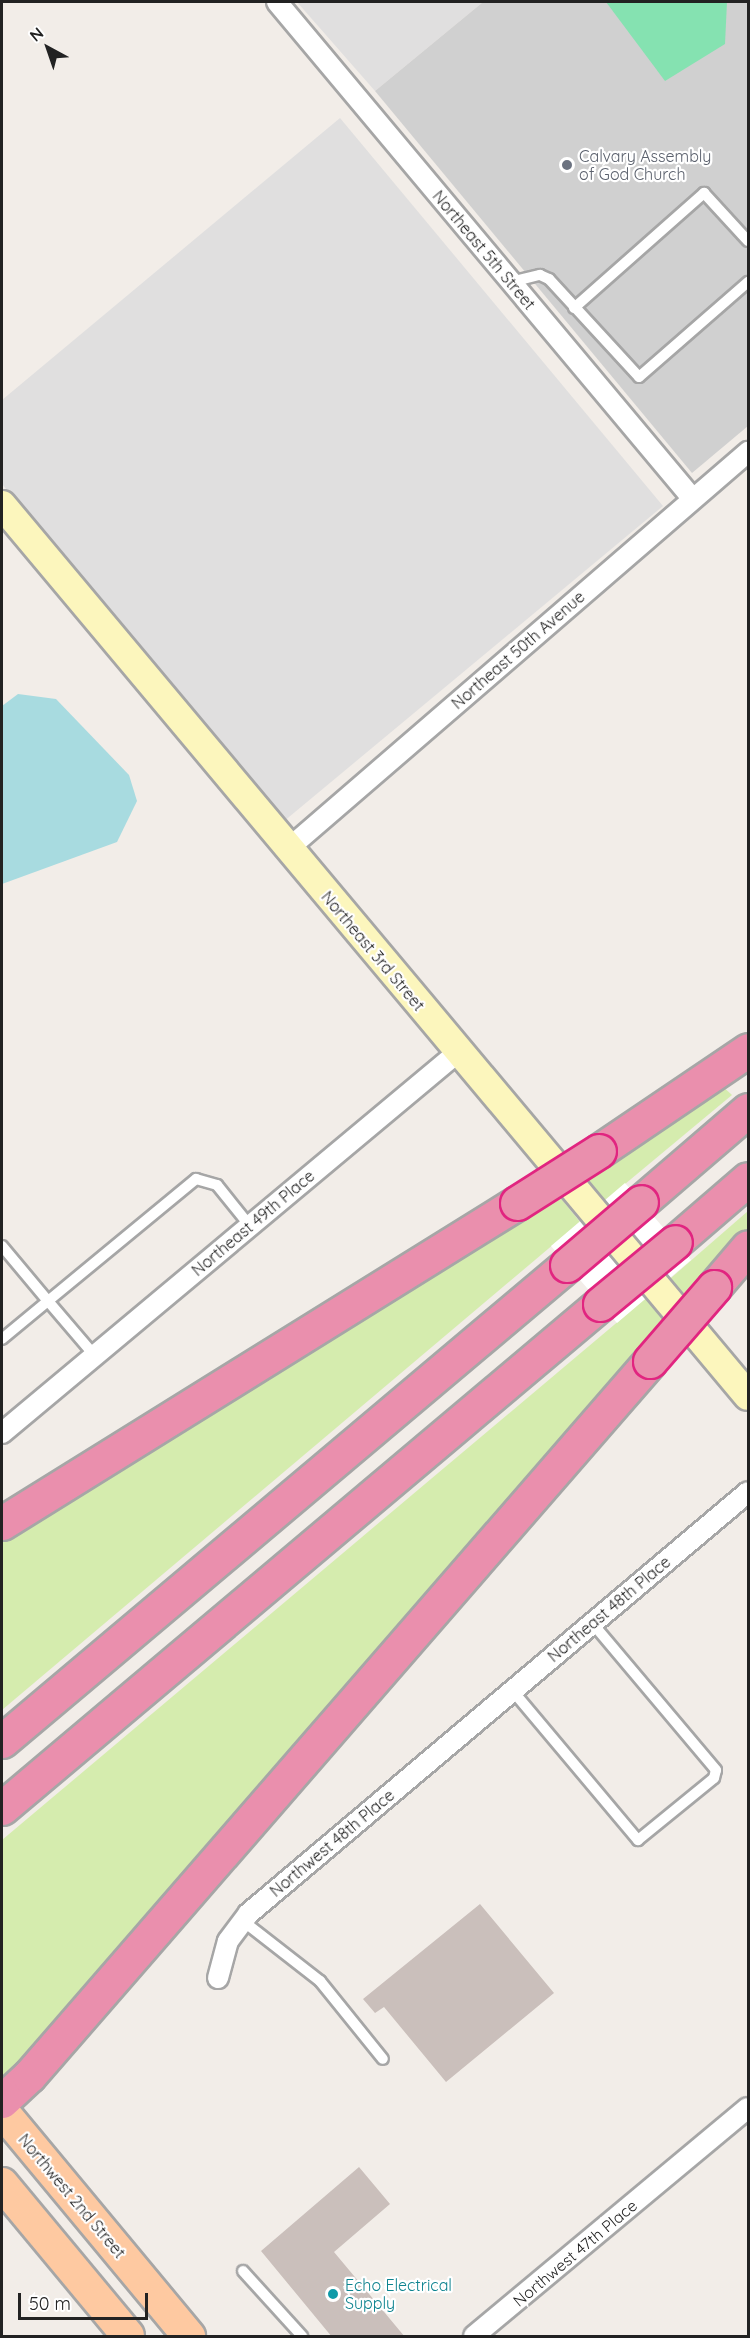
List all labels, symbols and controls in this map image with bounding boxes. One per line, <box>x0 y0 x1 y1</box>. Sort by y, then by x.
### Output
north arrow <box>18 18 78 78</box>
text: N <box>25 23 47 46</box>
place label: Calvary Assembly of God Church <box>579 146 711 184</box>
marker: Calvary Assembly of God Church <box>560 158 574 172</box>
street label: Northeast 5th Street <box>429 187 539 313</box>
street label: Northeast 50th Avenue <box>448 587 588 713</box>
street label: Northeast 3rd Street <box>317 887 429 1015</box>
street label: Northeast 49th Place <box>188 1166 318 1280</box>
street label: Northeast 48th Place <box>544 1552 674 1666</box>
street label: Northwest 48th Place <box>266 1785 398 1901</box>
street label: Northwest 2nd Street <box>14 2130 130 2262</box>
street label: Northwest 47th Place <box>509 2196 641 2310</box>
place label: Echo Electrical Supply <box>345 2275 452 2313</box>
scale bar <box>21 2281 152 2319</box>
marker: Echo Electrical Supply <box>326 2287 340 2301</box>
text: 50 m <box>29 2292 71 2315</box>

